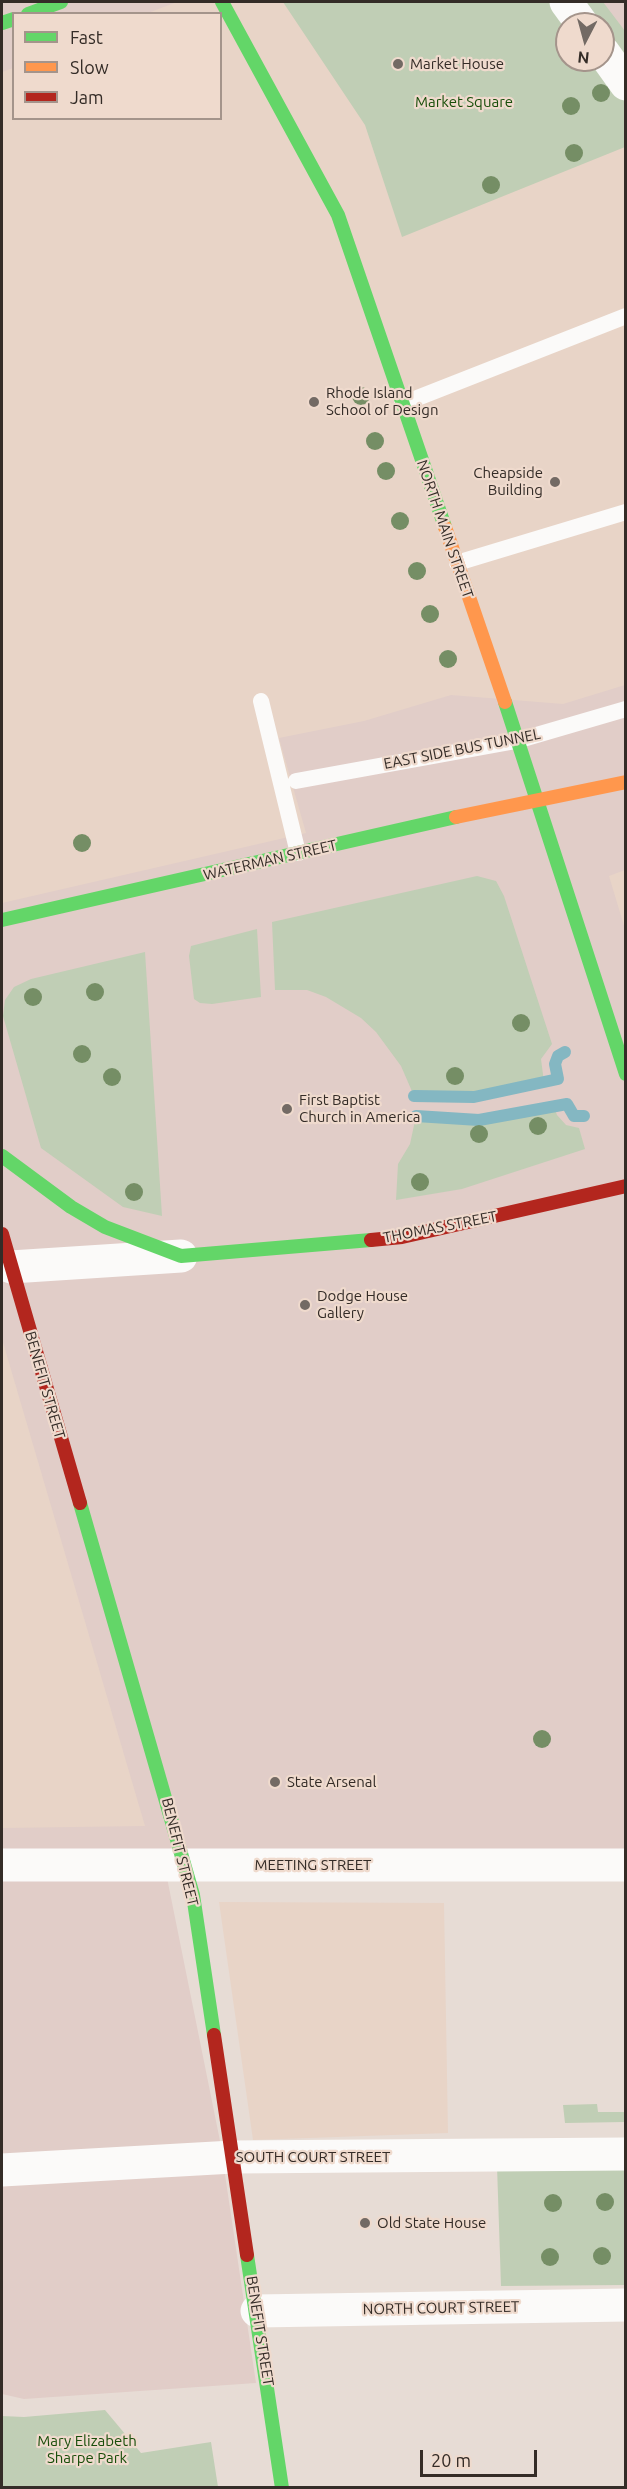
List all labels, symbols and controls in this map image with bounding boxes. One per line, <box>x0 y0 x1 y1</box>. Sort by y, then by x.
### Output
legend <box>12 12 222 120</box>
north arrow <box>555 12 615 72</box>
text: Fast <box>70 27 103 47</box>
text: N <box>576 48 590 67</box>
place label: Market House <box>410 55 504 73</box>
text: Slow <box>70 57 109 77</box>
marker: Market House <box>391 57 405 71</box>
text: Jam <box>70 87 104 107</box>
park label: Market Square <box>415 93 513 111</box>
place label: Rhode Island School of Design <box>326 384 438 419</box>
marker: Rhode Island School of Design <box>307 395 321 409</box>
street label: NORTH MAIN STREET <box>413 457 477 601</box>
place label: Cheapside Building <box>473 464 543 499</box>
marker: Cheapside Building <box>548 475 562 489</box>
street label: EAST SIDE BUS TUNNEL <box>382 725 542 773</box>
street label: WATERMAN STREET <box>202 836 338 884</box>
place label: First Baptist Church in America <box>299 1091 421 1126</box>
marker: First Baptist Church in America <box>280 1102 294 1116</box>
street label: THOMAS STREET <box>382 1207 498 1247</box>
place label: Dodge House Gallery <box>317 1287 408 1322</box>
marker: Dodge House Gallery <box>298 1298 312 1312</box>
street label: BENEFIT STREET <box>21 1329 69 1441</box>
place label: State Arsenal <box>287 1773 376 1791</box>
marker: State Arsenal <box>268 1775 282 1789</box>
street label: BENEFIT STREET <box>158 1796 202 1908</box>
street label: MEETING STREET <box>255 1856 371 1874</box>
street label: SOUTH COURT STREET <box>236 2148 390 2166</box>
place label: Old State House <box>377 2214 486 2232</box>
marker: Old State House <box>358 2216 372 2230</box>
street label: BENEFIT STREET <box>242 2275 278 2387</box>
street label: NORTH COURT STREET <box>363 2298 519 2318</box>
park label: Mary Elizabeth Sharpe Park <box>37 2432 137 2467</box>
scale bar <box>423 2438 540 2476</box>
text: 20 m <box>431 2450 471 2470</box>

